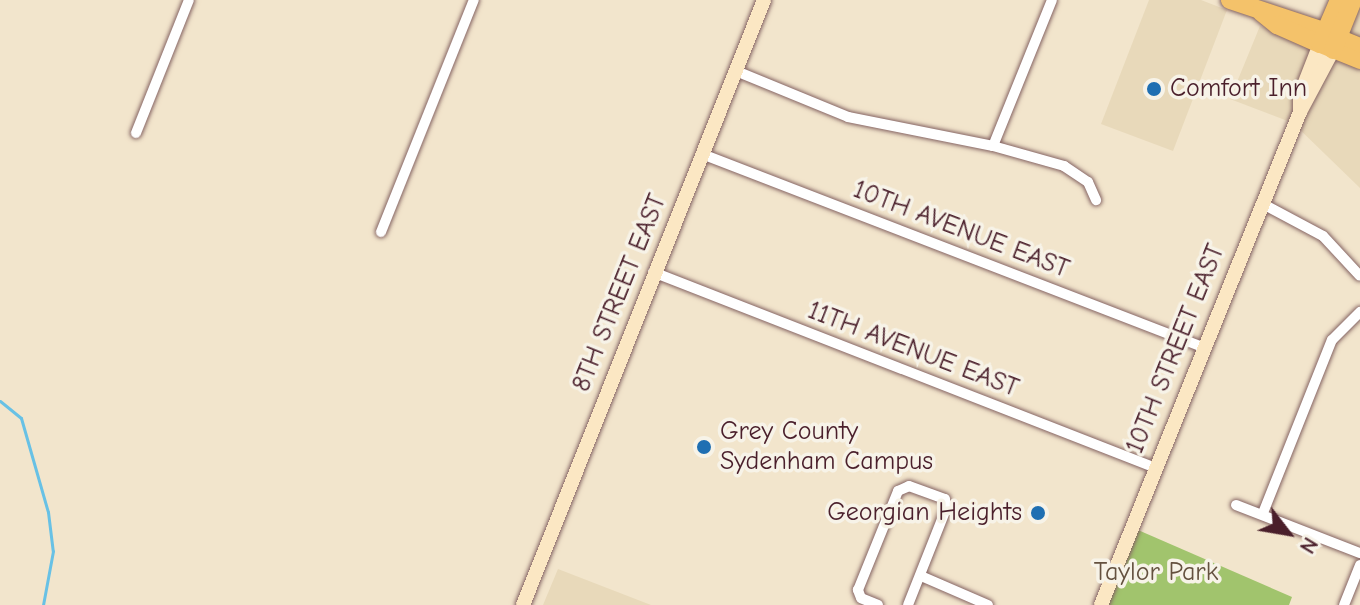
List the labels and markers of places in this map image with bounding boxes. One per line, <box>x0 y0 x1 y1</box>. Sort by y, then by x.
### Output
place label: Comfort Inn <box>1170 73 1307 105</box>
marker: Comfort Inn <box>1145 80 1163 98</box>
place label: Grey County Sydenham Campus <box>720 416 933 478</box>
marker: Grey County Sydenham Campus <box>695 438 713 456</box>
place label: Georgian Heights <box>827 497 1022 529</box>
marker: Georgian Heights <box>1029 504 1047 522</box>

